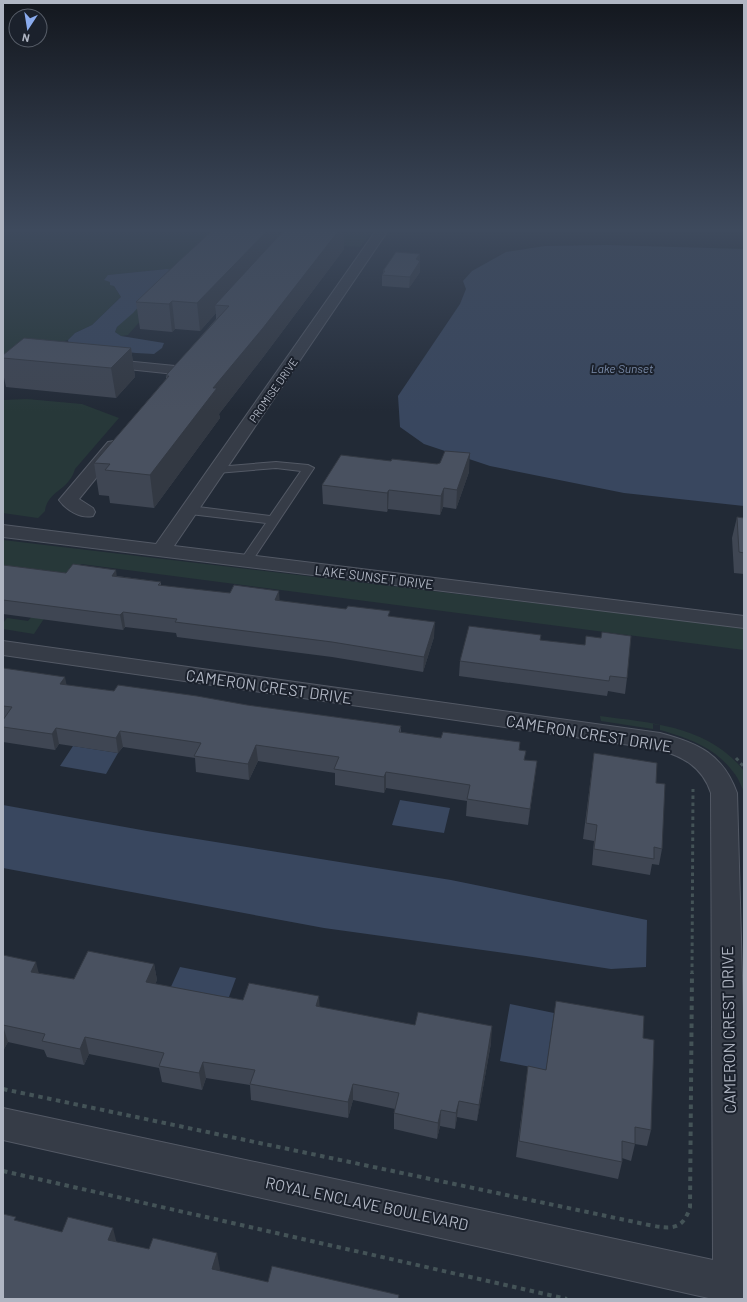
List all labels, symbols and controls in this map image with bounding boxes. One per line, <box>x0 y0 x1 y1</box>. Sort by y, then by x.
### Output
north arrow <box>8 8 48 48</box>
text: N <box>21 31 31 45</box>
street label: PROMISE DRIVE <box>246 355 300 425</box>
water label: Lake Sunset <box>591 361 654 375</box>
street label: LAKE SUNSET DRIVE <box>314 562 434 592</box>
street label: CAMERON CREST DRIVE <box>185 665 353 707</box>
street label: CAMERON CREST DRIVE <box>505 711 673 755</box>
street label: CAMERON CREST DRIVE <box>717 946 739 1114</box>
street label: ROYAL ENCLAVE BOULEVARD <box>264 1172 470 1234</box>

